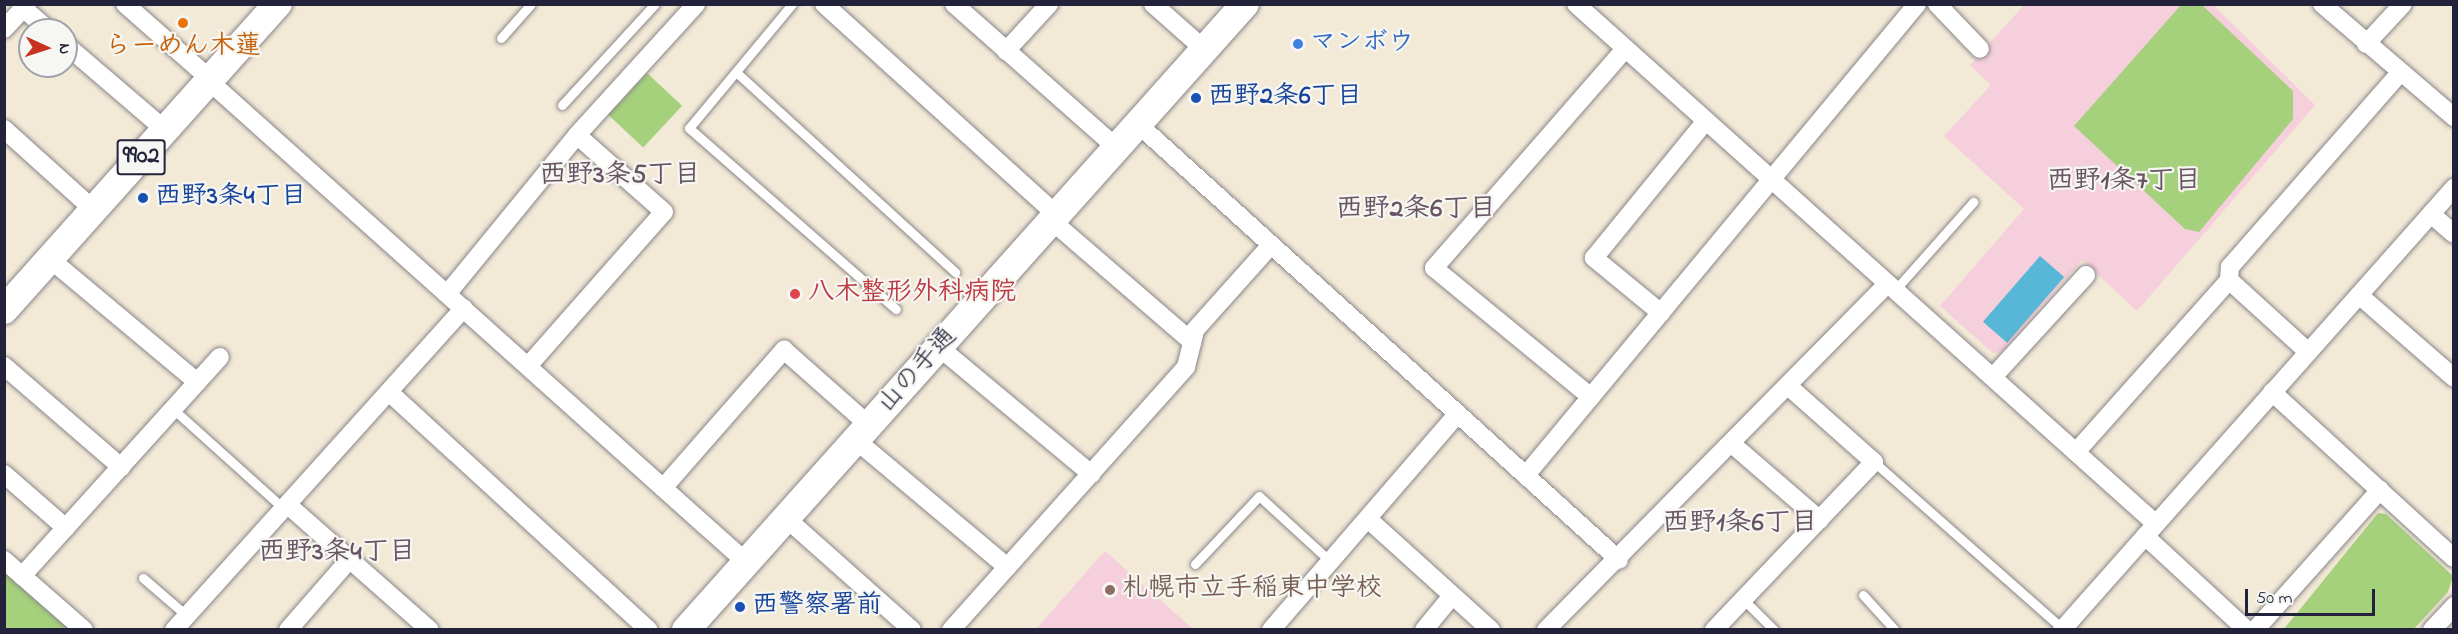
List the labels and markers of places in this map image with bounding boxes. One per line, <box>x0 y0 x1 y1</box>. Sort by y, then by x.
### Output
marker: らーめん木蓮 <box>176 16 190 30</box>
place label: マンボウ <box>1310 28 1414 60</box>
place label: らーめん木蓮 <box>105 32 261 64</box>
marker: マンボウ <box>1291 37 1305 51</box>
place label: 西野2条6丁目 <box>1208 82 1362 114</box>
marker: 西野2条6丁目 <box>1189 91 1203 105</box>
place label: 西野3条4丁目 <box>155 182 306 214</box>
marker: 西野3条4丁目 <box>136 191 150 205</box>
place label: 八木整形外科病院 <box>808 278 1016 310</box>
marker: 八木整形外科病院 <box>786 285 804 303</box>
place label: 札幌市立手稲東中学校 <box>1122 574 1382 606</box>
marker: 札幌市立手稲東中学校 <box>1103 583 1117 597</box>
place label: 西警察署前 <box>752 591 882 623</box>
marker: 西警察署前 <box>733 600 747 614</box>

